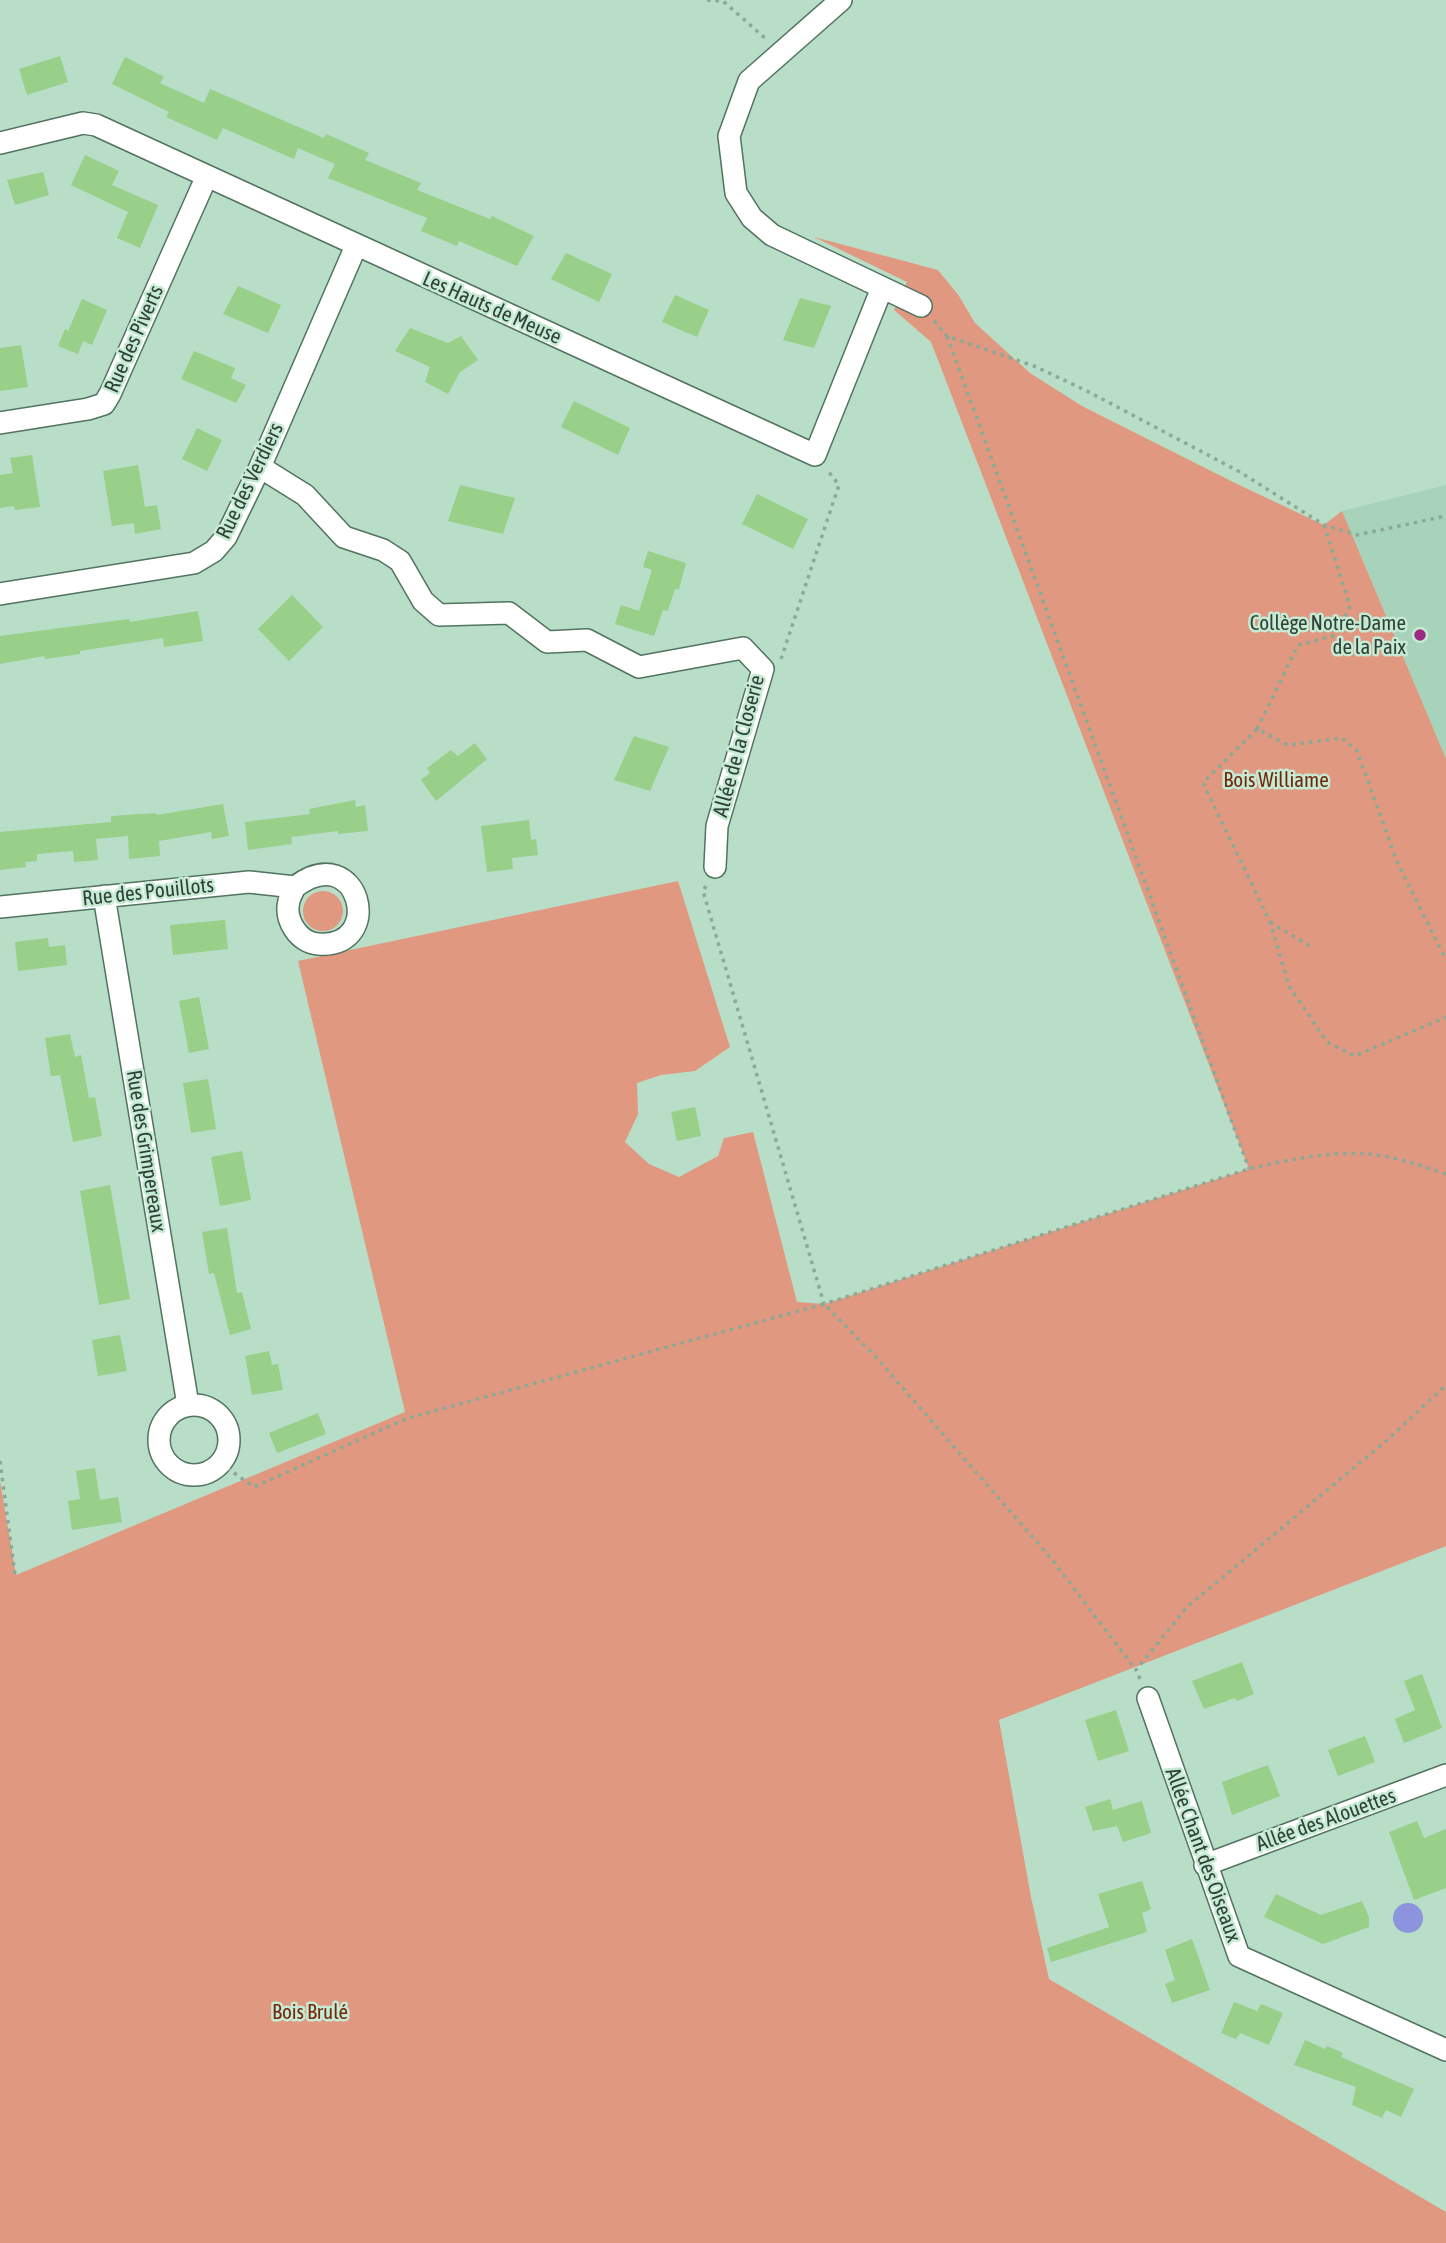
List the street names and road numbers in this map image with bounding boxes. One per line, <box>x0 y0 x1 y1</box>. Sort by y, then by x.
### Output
street label: Les Hauts de Meuse <box>419 266 565 350</box>
street label: Rue des Piverts <box>99 281 169 397</box>
street label: Rue des Verdiers <box>211 419 289 543</box>
street label: Allée de la Closerie <box>708 672 770 820</box>
street label: Rue des Pouillots <box>81 873 215 911</box>
street label: Rue des Grimpereaux <box>121 1068 171 1234</box>
street label: Allée Chant des Oiseaux <box>1160 1764 1246 1946</box>
street label: Allée des Alouettes <box>1253 1783 1399 1857</box>

